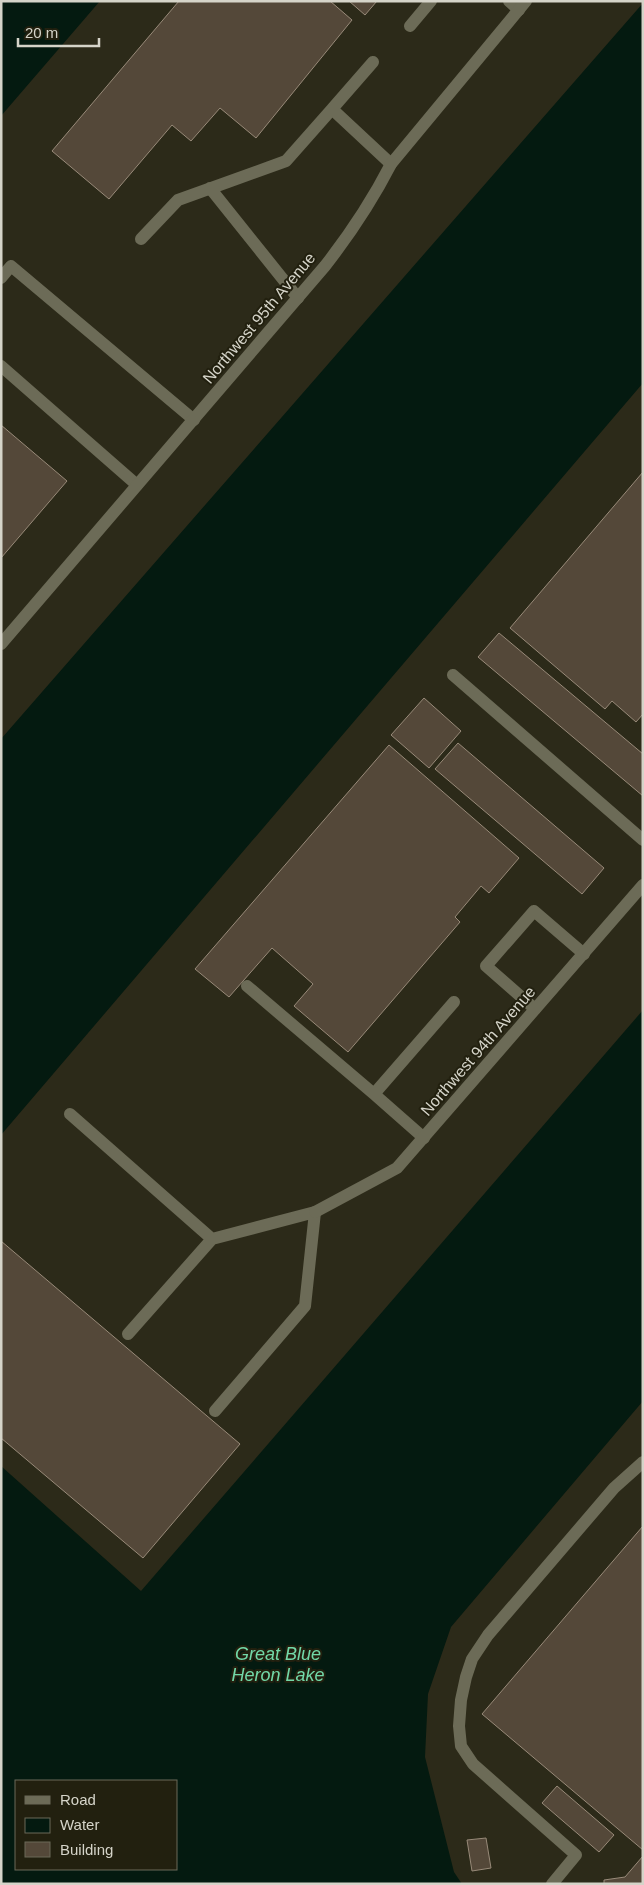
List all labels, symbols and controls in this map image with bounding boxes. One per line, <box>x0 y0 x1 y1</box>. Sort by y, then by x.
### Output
scale bar <box>18 15 99 47</box>
text: 20 m <box>25 24 58 41</box>
street label: Northwest 95th Avenue <box>199 249 319 387</box>
street label: Northwest 94th Avenue <box>417 983 539 1119</box>
water label: Great Blue Heron Lake <box>231 1644 325 1685</box>
legend <box>15 1780 178 1870</box>
text: Road <box>60 1791 96 1808</box>
text: Water <box>60 1816 99 1833</box>
text: Building <box>60 1841 113 1858</box>

